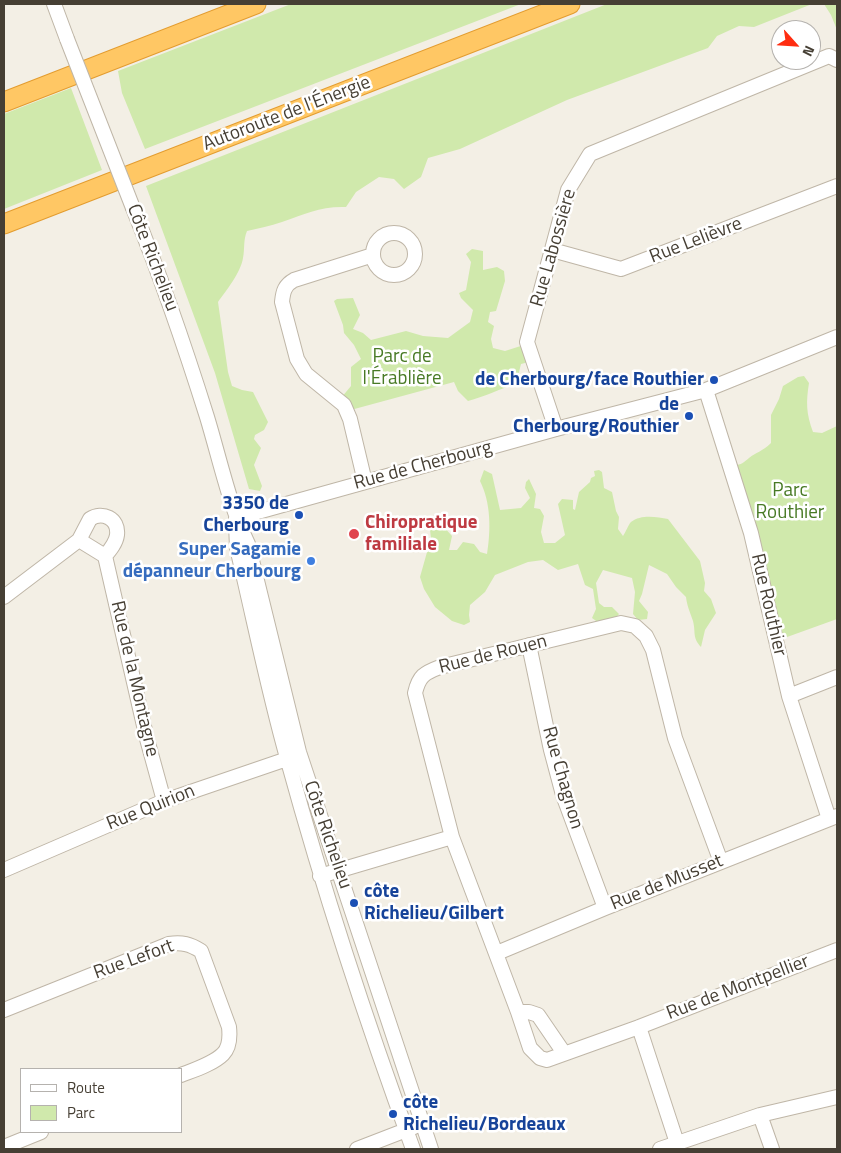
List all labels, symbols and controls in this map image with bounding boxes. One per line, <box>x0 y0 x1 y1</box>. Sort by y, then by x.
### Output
north arrow <box>771 20 821 70</box>
text: N <box>797 42 821 60</box>
street label: Autoroute de l'Énergie <box>200 72 374 156</box>
street label: Rue Labossière <box>526 186 582 310</box>
street label: Côte Richelieu <box>121 201 183 315</box>
street label: Rue Lelièvre <box>647 213 745 269</box>
park label: Parc de l'Érablière <box>362 346 442 390</box>
place label: de Cherbourg/face Routhier <box>475 369 704 391</box>
marker: de Cherbourg/face Routhier <box>708 374 720 386</box>
place label: de Cherbourg/Routhier <box>513 394 679 438</box>
marker: de Cherbourg/Routhier <box>683 410 695 422</box>
street label: Rue de Cherbourg <box>351 437 495 495</box>
park label: Parc Routhier <box>756 480 824 524</box>
place label: 3350 de Cherbourg <box>203 493 289 537</box>
marker: 3350 de Cherbourg <box>293 509 305 521</box>
place label: Chiropratique familiale <box>365 512 477 556</box>
marker: Chiropratique familiale <box>347 527 361 541</box>
place label: Super Sagamie dépanneur Cherbourg <box>123 539 301 583</box>
street label: Rue Routhier <box>745 552 791 658</box>
marker: Super Sagamie dépanneur Cherbourg <box>305 555 317 567</box>
street label: Rue de la Montagne <box>105 599 163 759</box>
street label: Rue de Rouen <box>436 631 550 679</box>
street label: Rue Chagnon <box>536 724 588 832</box>
street label: Côte Richelieu <box>298 778 356 892</box>
street label: Rue Quirion <box>103 780 199 836</box>
street label: Rue de Musset <box>607 850 727 916</box>
place label: côte Richelieu/Gilbert <box>364 881 504 925</box>
marker: côte Richelieu/Gilbert <box>348 897 360 909</box>
street label: Rue Lefort <box>91 935 177 985</box>
street label: Rue de Montpellier <box>664 950 812 1026</box>
legend <box>20 1068 182 1133</box>
text: Route <box>67 1076 105 1099</box>
place label: côte Richelieu/Bordeaux <box>403 1092 566 1136</box>
text: Parc <box>67 1101 95 1124</box>
marker: côte Richelieu/Bordeaux <box>387 1108 399 1120</box>

